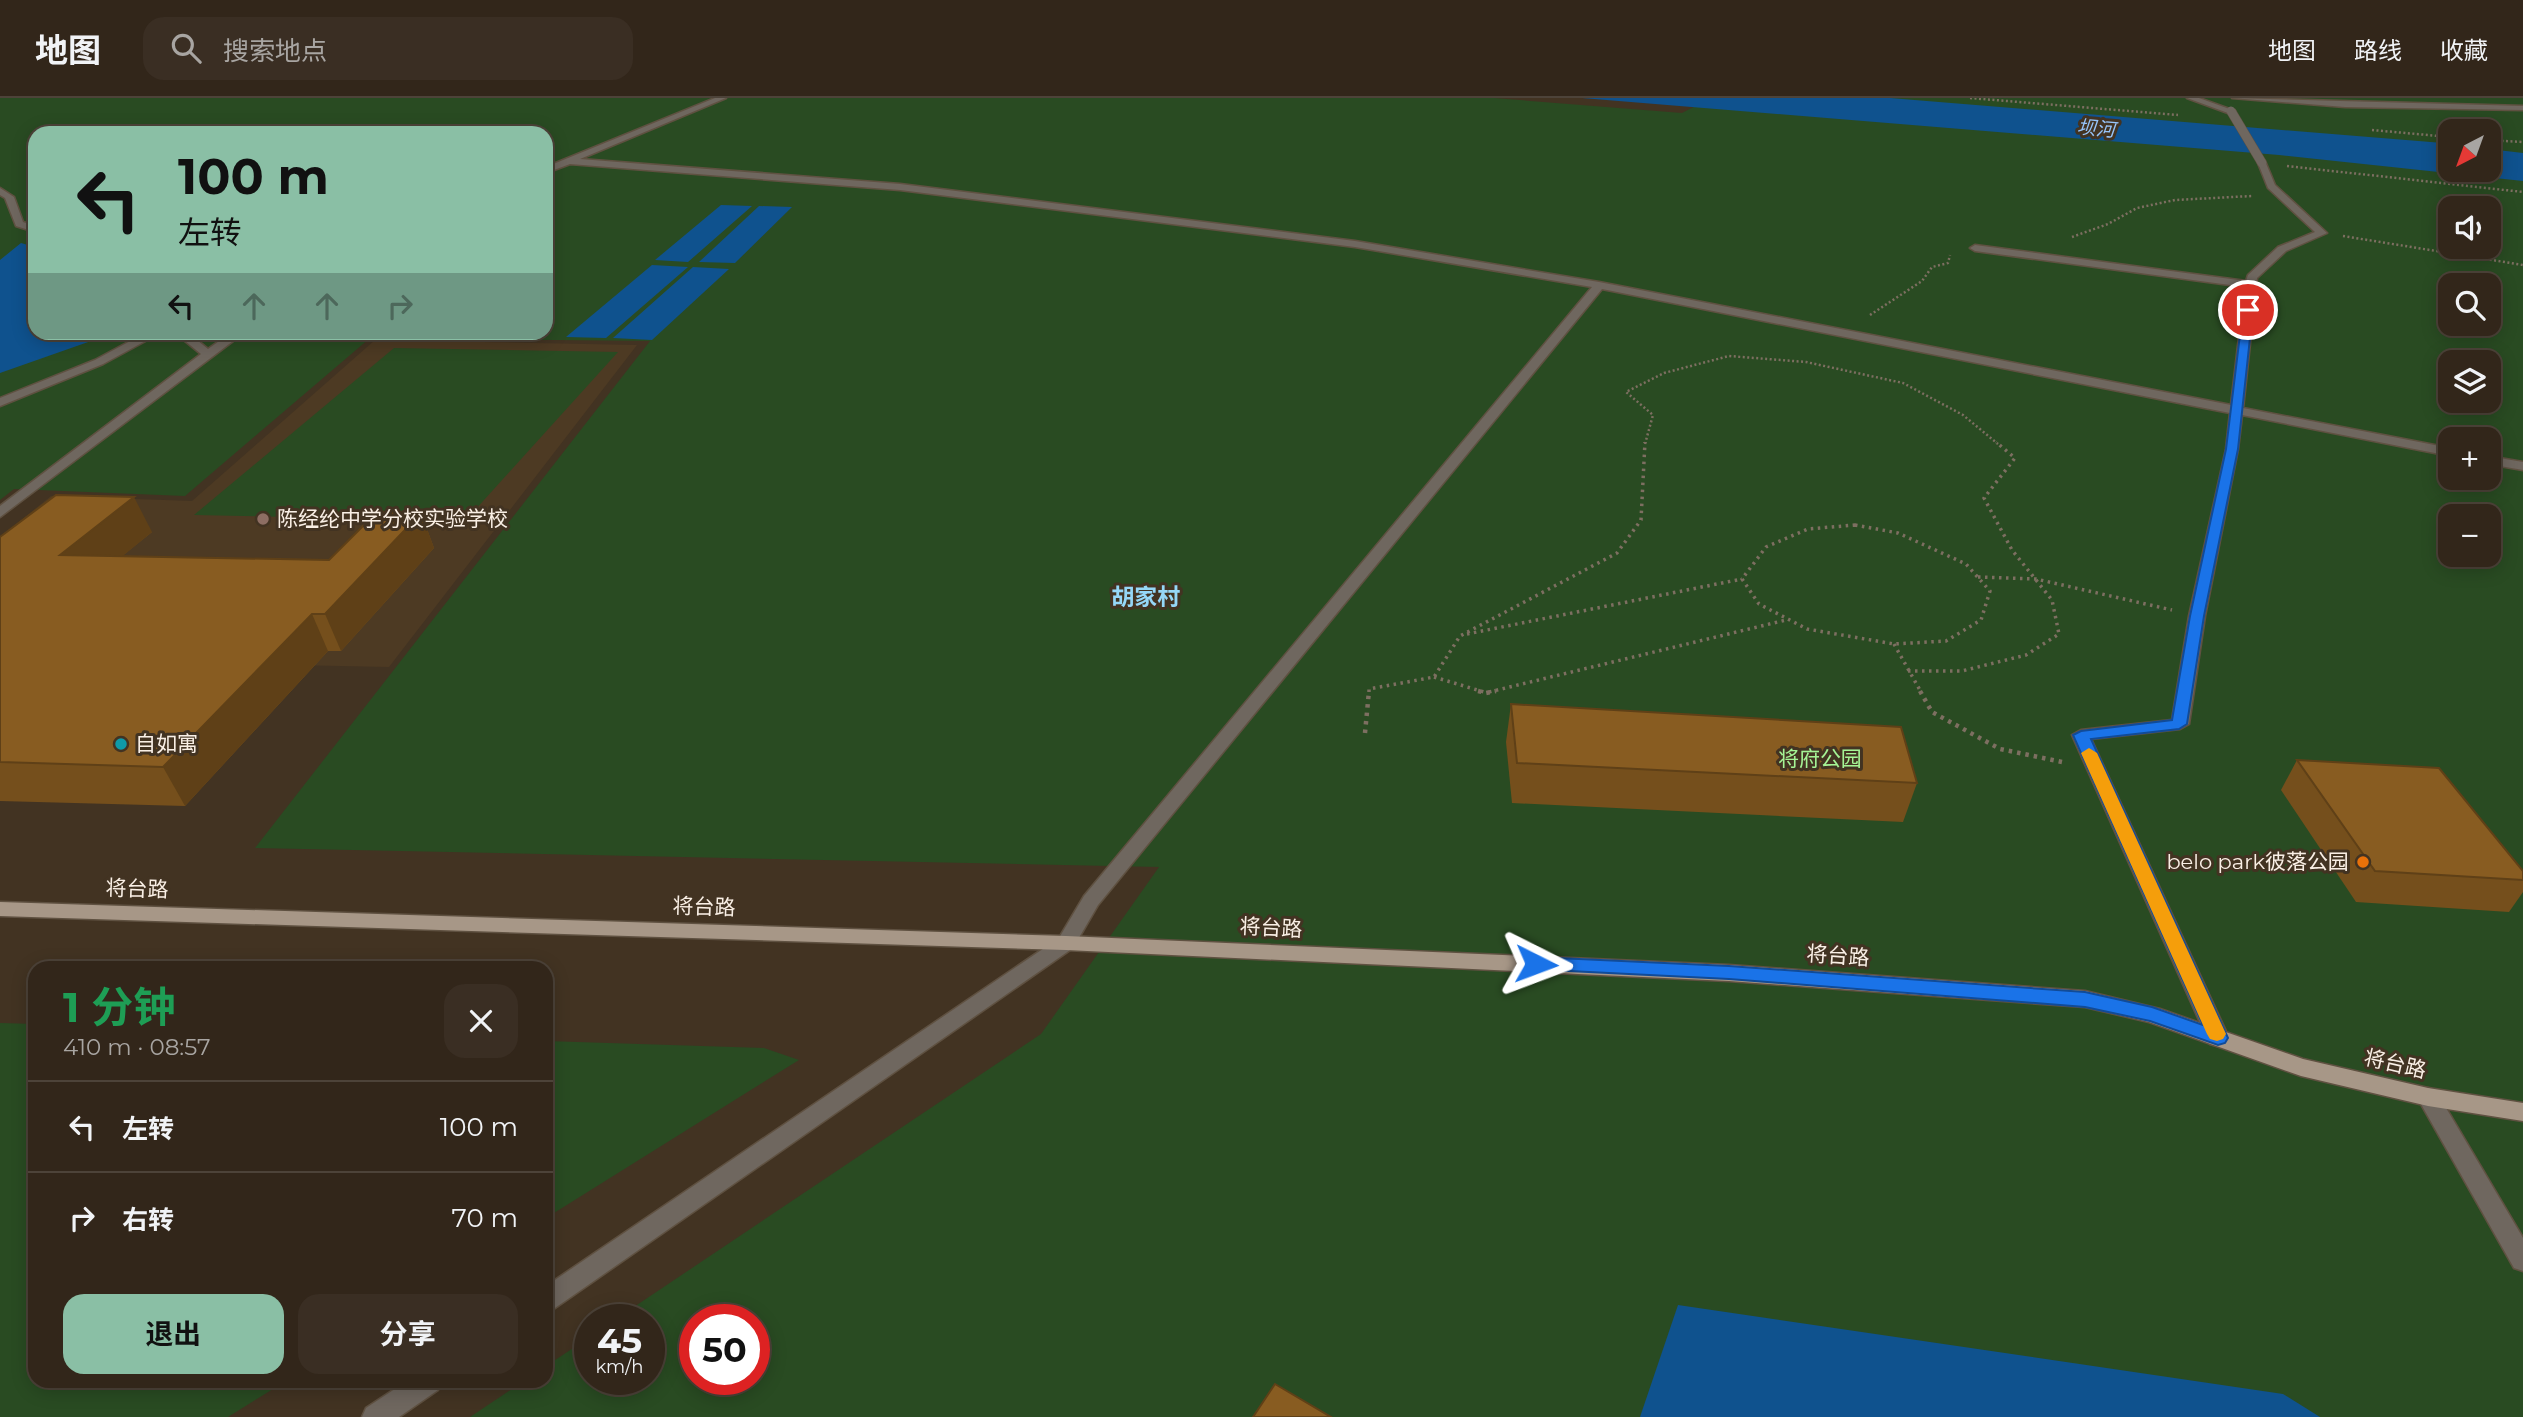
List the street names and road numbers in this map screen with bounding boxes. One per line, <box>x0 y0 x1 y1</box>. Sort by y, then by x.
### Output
street label: 将台路 <box>105 875 169 902</box>
street label: 将台路 <box>672 893 736 920</box>
street label: 将台路 <box>1239 913 1303 942</box>
street label: 将台路 <box>1806 941 1870 970</box>
street label: 将台路 <box>2362 1044 2429 1083</box>

